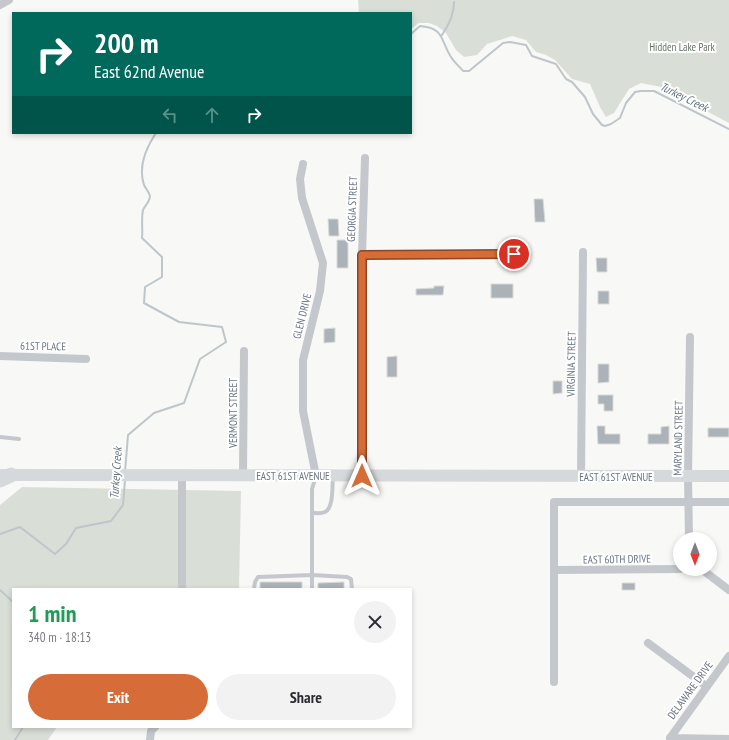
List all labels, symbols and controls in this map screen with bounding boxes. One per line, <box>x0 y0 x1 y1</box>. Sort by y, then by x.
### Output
text: 200 m <box>94 24 158 61</box>
icon: right <box>28 28 80 80</box>
park label: Hidden Lake Park <box>649 40 716 54</box>
text: East 62nd Avenue <box>94 60 205 83</box>
water label: Turkey Creek <box>658 78 712 115</box>
icon: left <box>159 104 181 126</box>
icon: ahead <box>201 104 223 126</box>
icon: right <box>243 104 265 126</box>
street label: GEORGIA STREET <box>344 176 360 242</box>
pin <box>497 237 531 271</box>
icon: arrive <box>503 243 525 265</box>
street label: GLEN DRIVE <box>290 292 314 340</box>
street label: VIRGINIA STREET <box>563 331 579 398</box>
street label: 61ST PLACE <box>20 339 66 353</box>
street label: VERMONT STREET <box>226 378 240 449</box>
street label: MARYLAND STREET <box>670 400 686 476</box>
water label: Turkey Creek <box>106 445 125 499</box>
position arrow <box>341 455 383 497</box>
street label: EAST 61ST AVENUE <box>256 469 330 483</box>
street label: EAST 61ST AVENUE <box>579 470 653 484</box>
north arrow <box>673 532 717 576</box>
map controls <box>673 532 717 576</box>
street label: EAST 60TH DRIVE <box>583 551 651 567</box>
text: 1 min <box>28 598 76 629</box>
button: close <box>354 601 396 643</box>
text: 340 m · 18:13 <box>28 629 91 646</box>
street label: DELAWARE DRIVE <box>664 658 716 722</box>
button: Exit <box>28 674 208 720</box>
button: Share <box>216 674 396 720</box>

